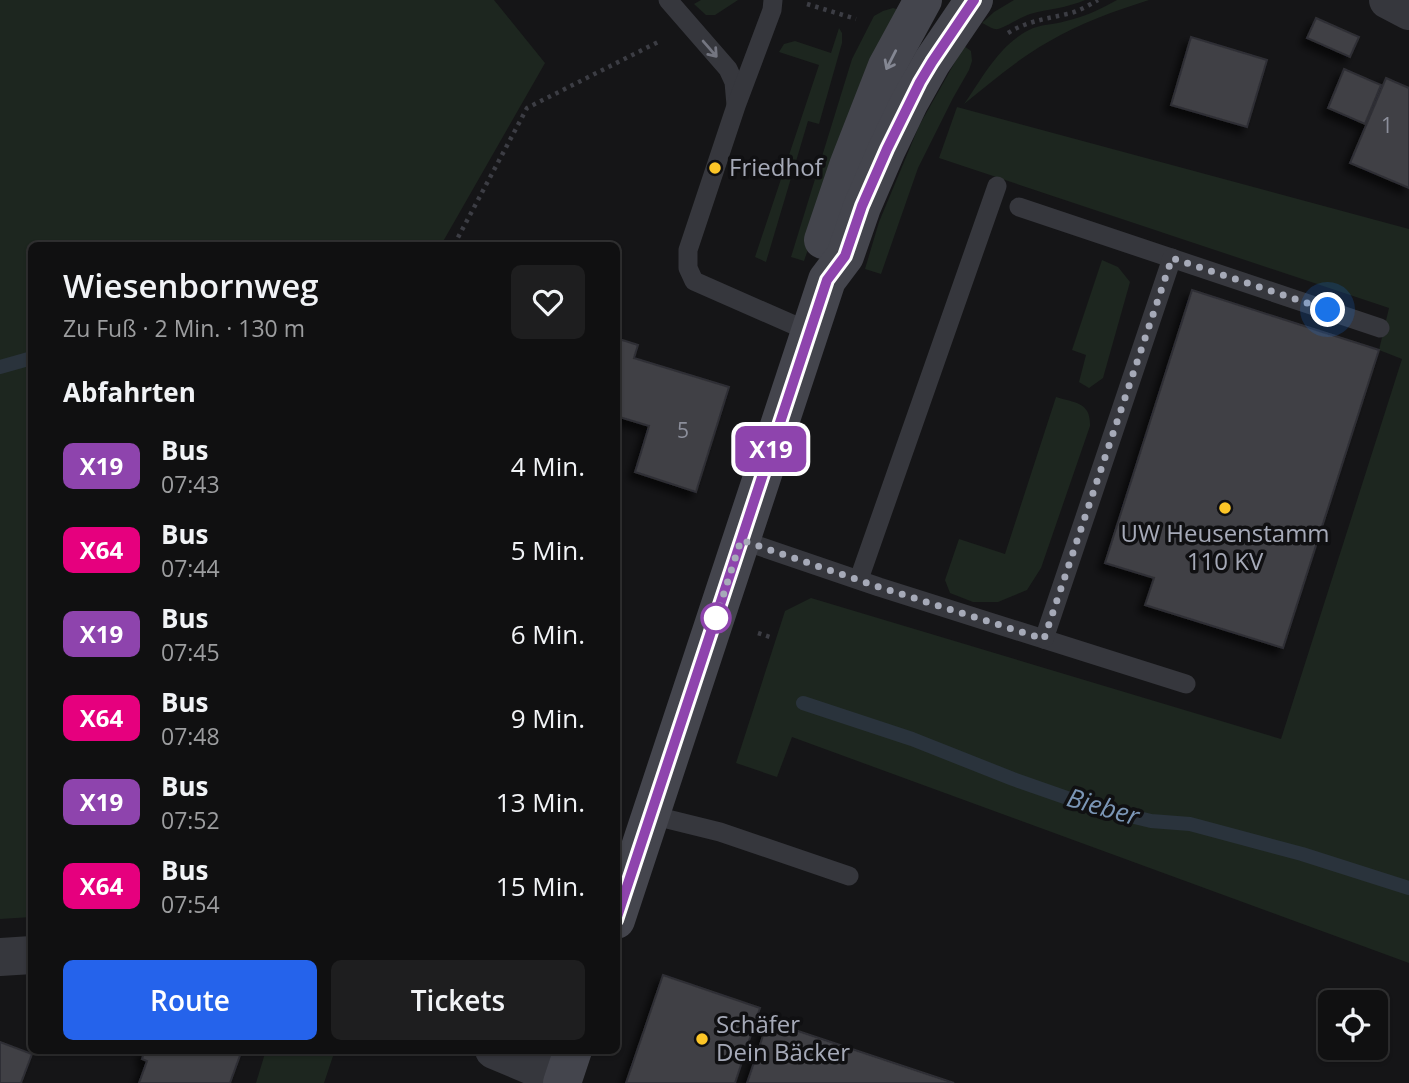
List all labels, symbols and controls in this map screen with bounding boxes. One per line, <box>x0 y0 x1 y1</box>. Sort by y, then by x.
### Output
one-way arrow <box>702 40 718 58</box>
one-way arrow <box>883 49 897 70</box>
house number: 1 <box>1381 111 1393 139</box>
place label: Friedhof <box>729 150 825 183</box>
marker: Friedhof <box>707 160 723 176</box>
text: Wiesenbornweg <box>63 263 319 308</box>
button: heart <box>511 265 585 339</box>
your location <box>1310 292 1345 327</box>
text: Zu Fuß · 2 Min. · 130 m <box>63 312 305 344</box>
text: Abfahrten <box>63 374 196 410</box>
house number: 5 <box>677 416 689 444</box>
line badge: X19 <box>731 426 811 472</box>
text: Bus <box>161 432 208 468</box>
text: X19 <box>749 432 793 465</box>
text: 4 Min. <box>511 448 585 484</box>
text: X19 <box>80 449 123 482</box>
text: 07:43 <box>161 468 220 500</box>
marker: UW Heusenstamm 110 KV <box>1217 500 1233 516</box>
text: Bus <box>161 516 208 552</box>
place label: UW Heusenstamm 110 KV <box>1120 516 1330 577</box>
text: 5 Min. <box>511 532 585 568</box>
text: X64 <box>80 533 123 566</box>
text: 07:44 <box>161 552 220 584</box>
text: Bus <box>161 600 208 636</box>
unlabelled marker <box>701 603 731 633</box>
text: 6 Min. <box>511 616 585 652</box>
text: X19 <box>80 617 123 650</box>
text: 07:45 <box>161 636 220 668</box>
text: Bus <box>161 684 208 720</box>
text: 9 Min. <box>511 700 585 736</box>
text: X64 <box>80 701 123 734</box>
text: 07:48 <box>161 720 220 752</box>
text: Bus <box>161 768 208 804</box>
water label: Bieber <box>1063 779 1145 834</box>
text: 13 Min. <box>496 784 585 820</box>
text: X19 <box>80 785 123 818</box>
text: 07:52 <box>161 804 220 836</box>
text: Bus <box>161 852 208 888</box>
text: 15 Min. <box>496 868 585 904</box>
text: X64 <box>80 869 123 902</box>
text: 07:54 <box>161 888 220 920</box>
button: Route <box>63 960 317 1040</box>
button: Tickets <box>331 960 585 1040</box>
map controls <box>1318 990 1388 1060</box>
button: locate <box>1318 990 1388 1060</box>
place label: Schäfer Dein Bäcker <box>716 1007 850 1068</box>
marker: Schäfer Dein Bäcker <box>694 1031 710 1047</box>

